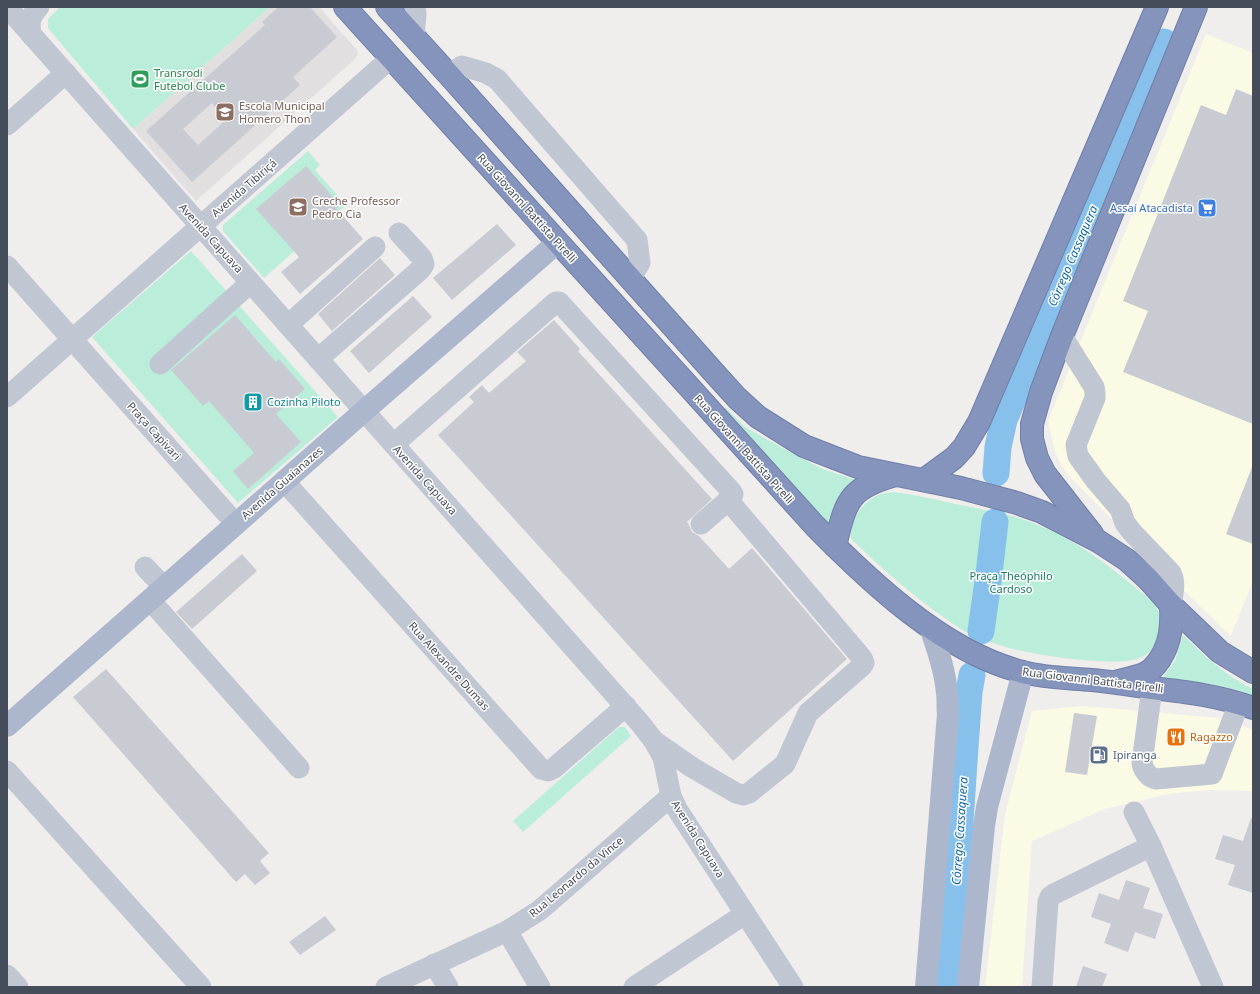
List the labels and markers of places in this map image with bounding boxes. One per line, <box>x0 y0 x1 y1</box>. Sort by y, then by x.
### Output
place label: Transrodi Futebol Clube <box>154 65 225 93</box>
sports icon: Transrodi Futebol Clube <box>129 68 151 90</box>
place label: Escola Municipal Homero Thon <box>239 98 325 126</box>
school or university icon: Escola Municipal Homero Thon <box>214 101 236 123</box>
place label: Creche Professor Pedro Cia <box>312 193 400 221</box>
school or university icon: Creche Professor Pedro Cia <box>287 196 309 218</box>
supermarket icon: Assaí Atacadista <box>1196 197 1218 219</box>
place label: Assaí Atacadista <box>1110 200 1193 215</box>
building icon: Cozinha Piloto <box>242 391 264 413</box>
place label: Cozinha Piloto <box>267 394 341 409</box>
restaurant icon: Ragazzo <box>1165 726 1187 748</box>
place label: Ragazzo <box>1190 729 1233 744</box>
fuel station icon: Ipiranga <box>1088 744 1110 766</box>
place label: Ipiranga <box>1113 747 1157 762</box>

